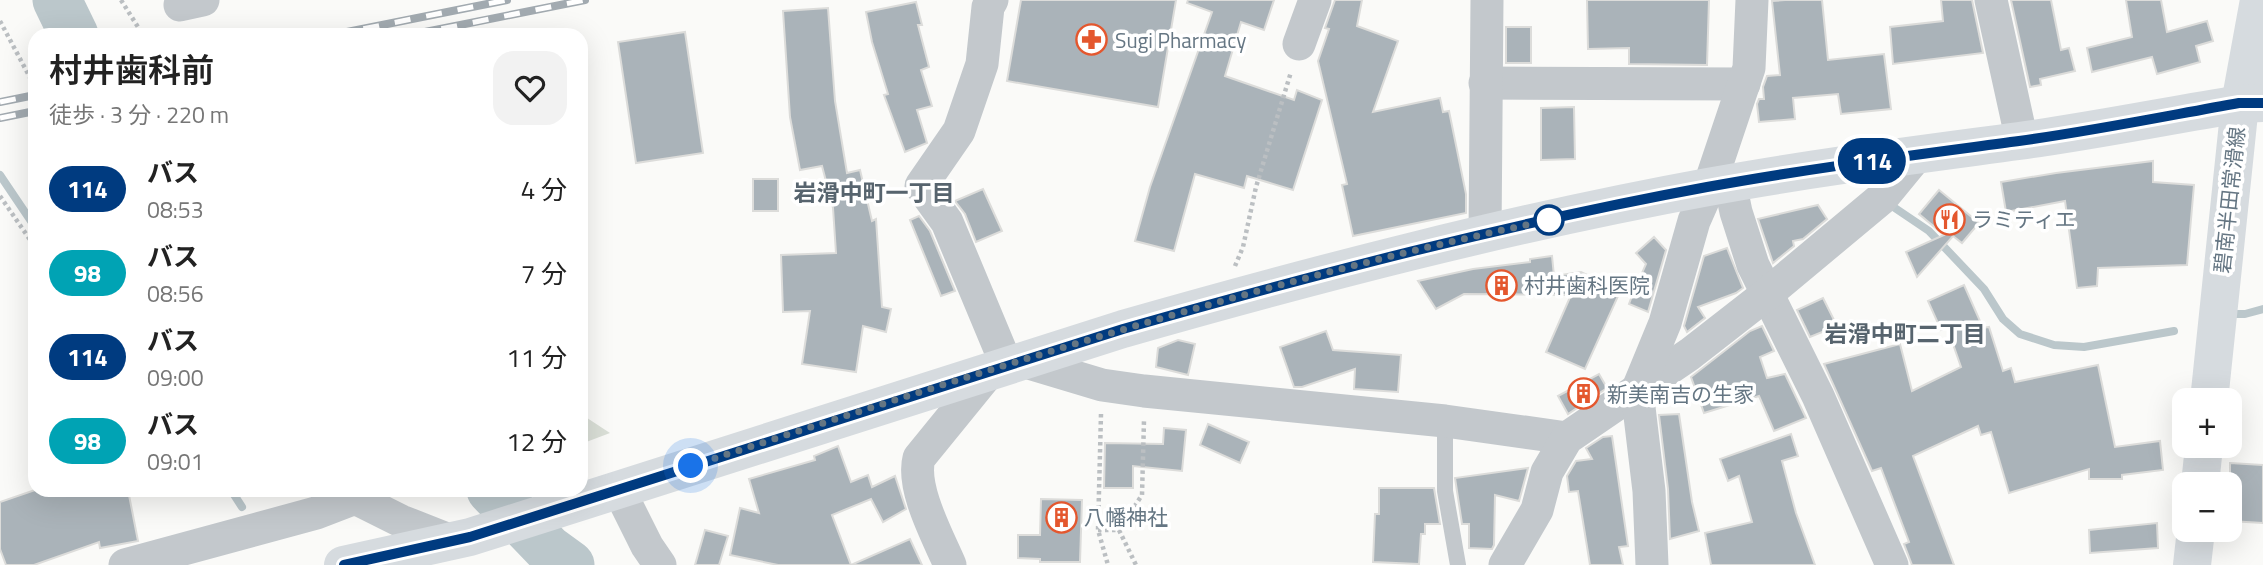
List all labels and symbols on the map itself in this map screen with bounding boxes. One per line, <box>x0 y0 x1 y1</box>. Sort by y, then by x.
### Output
pharmacy icon: Sugi Pharmacy <box>1075 23 1109 57</box>
place label: Sugi Pharmacy <box>1115 24 1246 56</box>
street label: 碧南半田常滑線 <box>2205 125 2253 275</box>
line badge: 114 <box>1832 138 1912 184</box>
district label: 岩滑中町一丁目 <box>794 175 955 210</box>
restaurant icon: ラミティエ <box>1932 202 1966 236</box>
place label: ラミティエ <box>1972 203 2076 235</box>
unlabelled marker <box>1534 205 1564 235</box>
building icon: 村井歯科医院 <box>1484 268 1518 302</box>
place label: 村井歯科医院 <box>1524 269 1650 301</box>
district label: 岩滑中町二丁目 <box>1825 316 1986 351</box>
building icon: 新美南吉の生家 <box>1567 377 1601 411</box>
place label: 新美南吉の生家 <box>1607 378 1754 410</box>
your location <box>673 448 708 483</box>
building icon: 八幡神社 <box>1044 500 1078 534</box>
place label: 八幡神社 <box>1084 501 1168 533</box>

